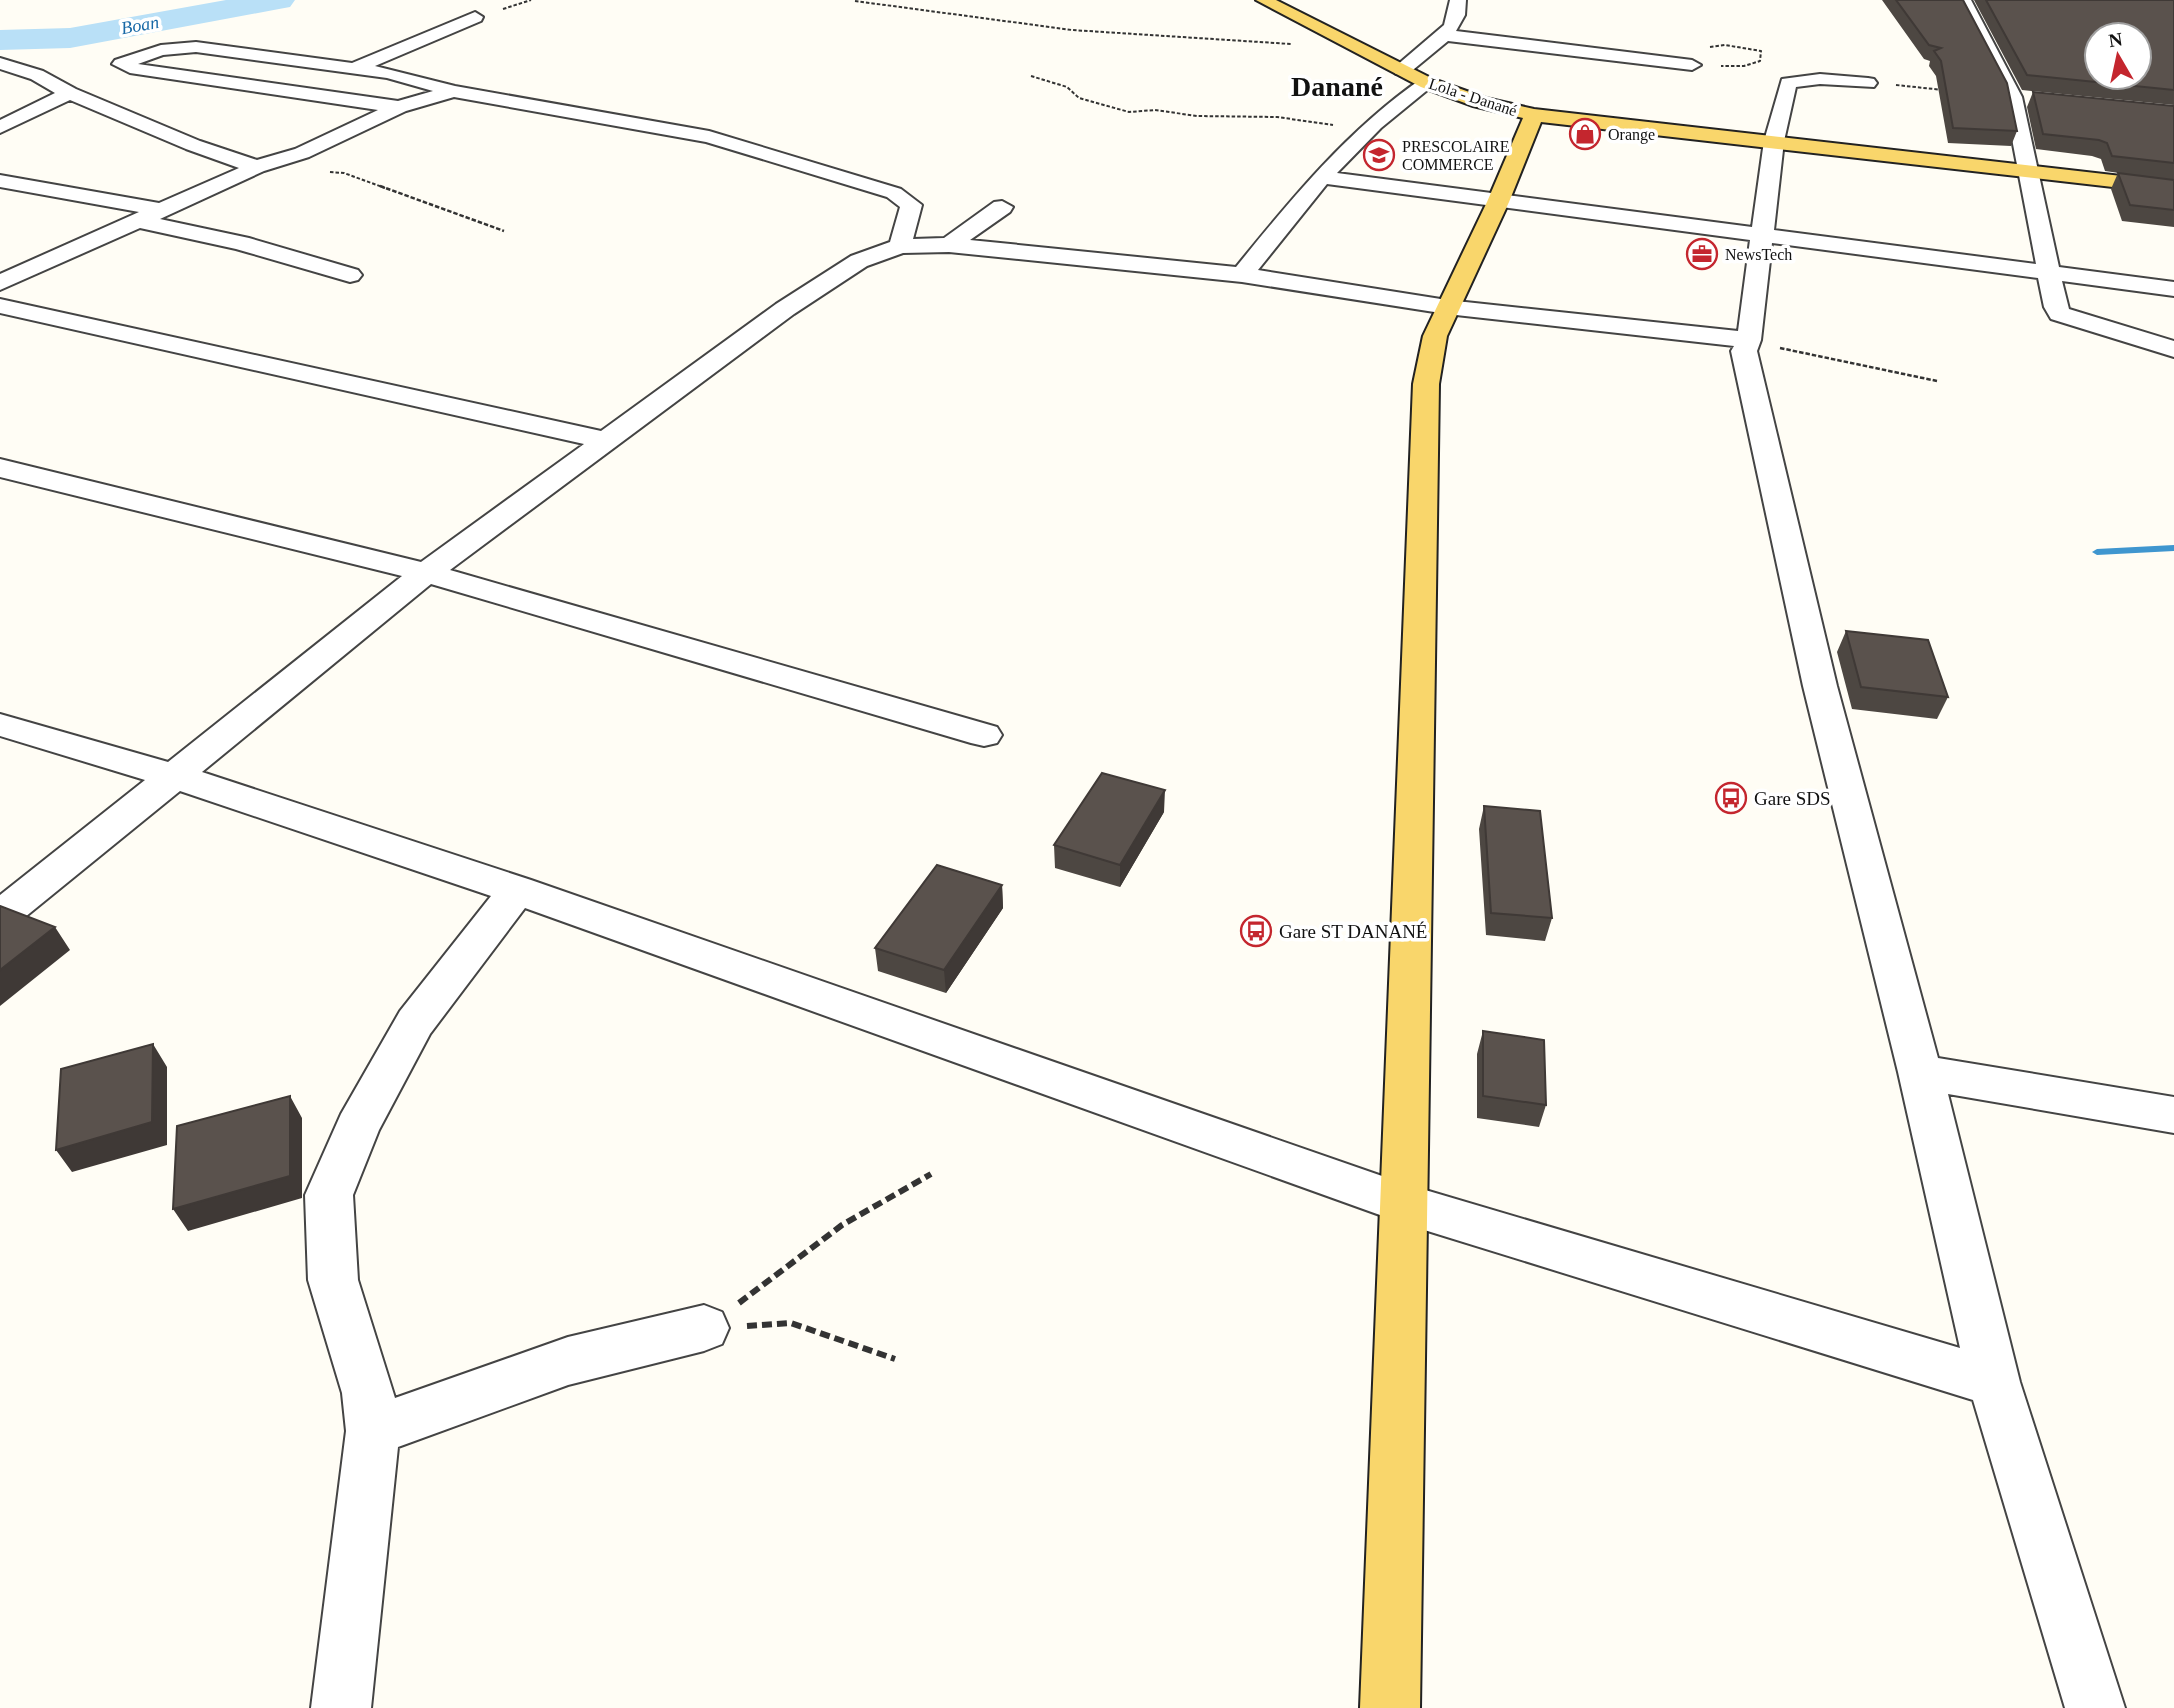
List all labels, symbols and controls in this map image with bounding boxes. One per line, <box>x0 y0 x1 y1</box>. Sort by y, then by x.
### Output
water label: Boan <box>120 12 160 38</box>
north arrow <box>2083 21 2153 91</box>
text: N <box>2107 28 2124 51</box>
district label: Danané <box>1291 71 1383 102</box>
street label: Lola - Danané <box>1427 75 1519 119</box>
shop icon: Orange <box>1568 117 1602 151</box>
place label: Orange <box>1608 126 1655 144</box>
school or university icon: PRESCOLAIRE COMMERCE <box>1362 138 1396 172</box>
place label: PRESCOLAIRE COMMERCE <box>1402 138 1510 173</box>
office icon: NewsTech <box>1685 237 1719 271</box>
place label: NewsTech <box>1725 246 1792 263</box>
bus stop icon: Gare SDS <box>1714 781 1748 815</box>
place label: Gare SDS <box>1754 788 1831 809</box>
bus stop icon: Gare ST DANANÉ <box>1239 914 1273 948</box>
place label: Gare ST DANANÉ <box>1279 921 1427 942</box>

